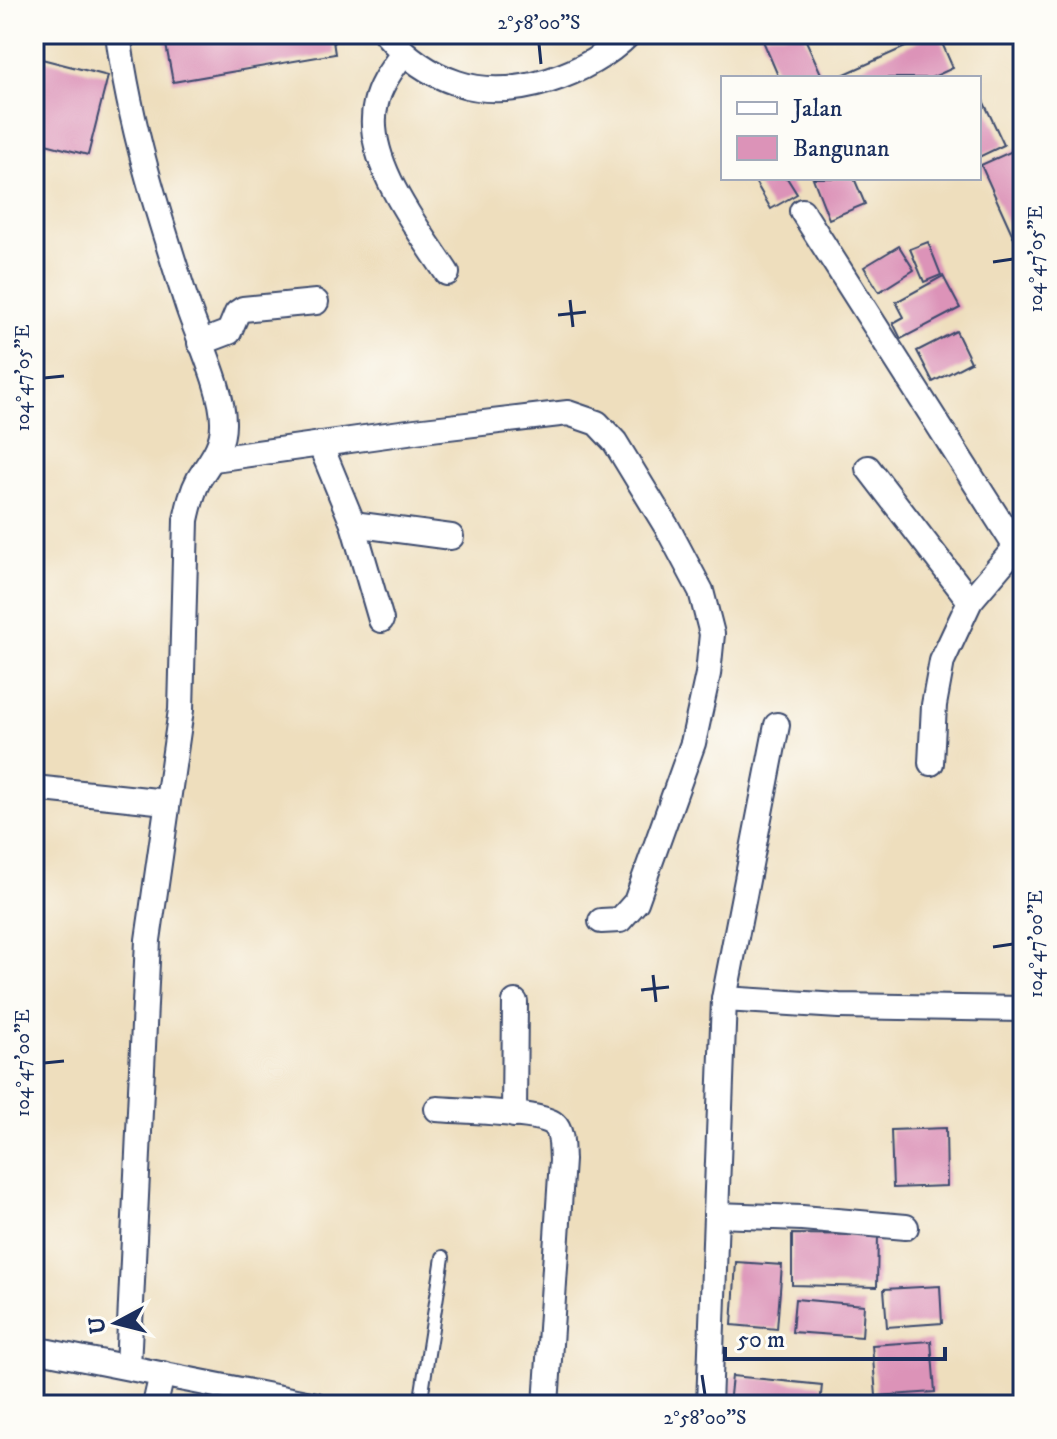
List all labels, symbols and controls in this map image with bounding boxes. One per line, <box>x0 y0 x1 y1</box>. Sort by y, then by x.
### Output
text: 2°58'00"S <box>497 11 581 36</box>
legend <box>721 76 981 180</box>
text: Jalan <box>791 94 843 124</box>
text: Bangunan <box>793 134 890 164</box>
text: 104°47'05"E <box>1024 205 1049 313</box>
text: 104°47'05"E <box>11 324 36 432</box>
text: 104°47'00"E <box>1024 890 1049 998</box>
text: 104°47'00"E <box>11 1009 36 1117</box>
north arrow <box>76 1283 156 1363</box>
scale bar <box>725 1311 945 1361</box>
text: U <box>83 1315 112 1335</box>
text: 50 m <box>737 1325 785 1355</box>
text: 2°58'00"S <box>663 1406 747 1431</box>

